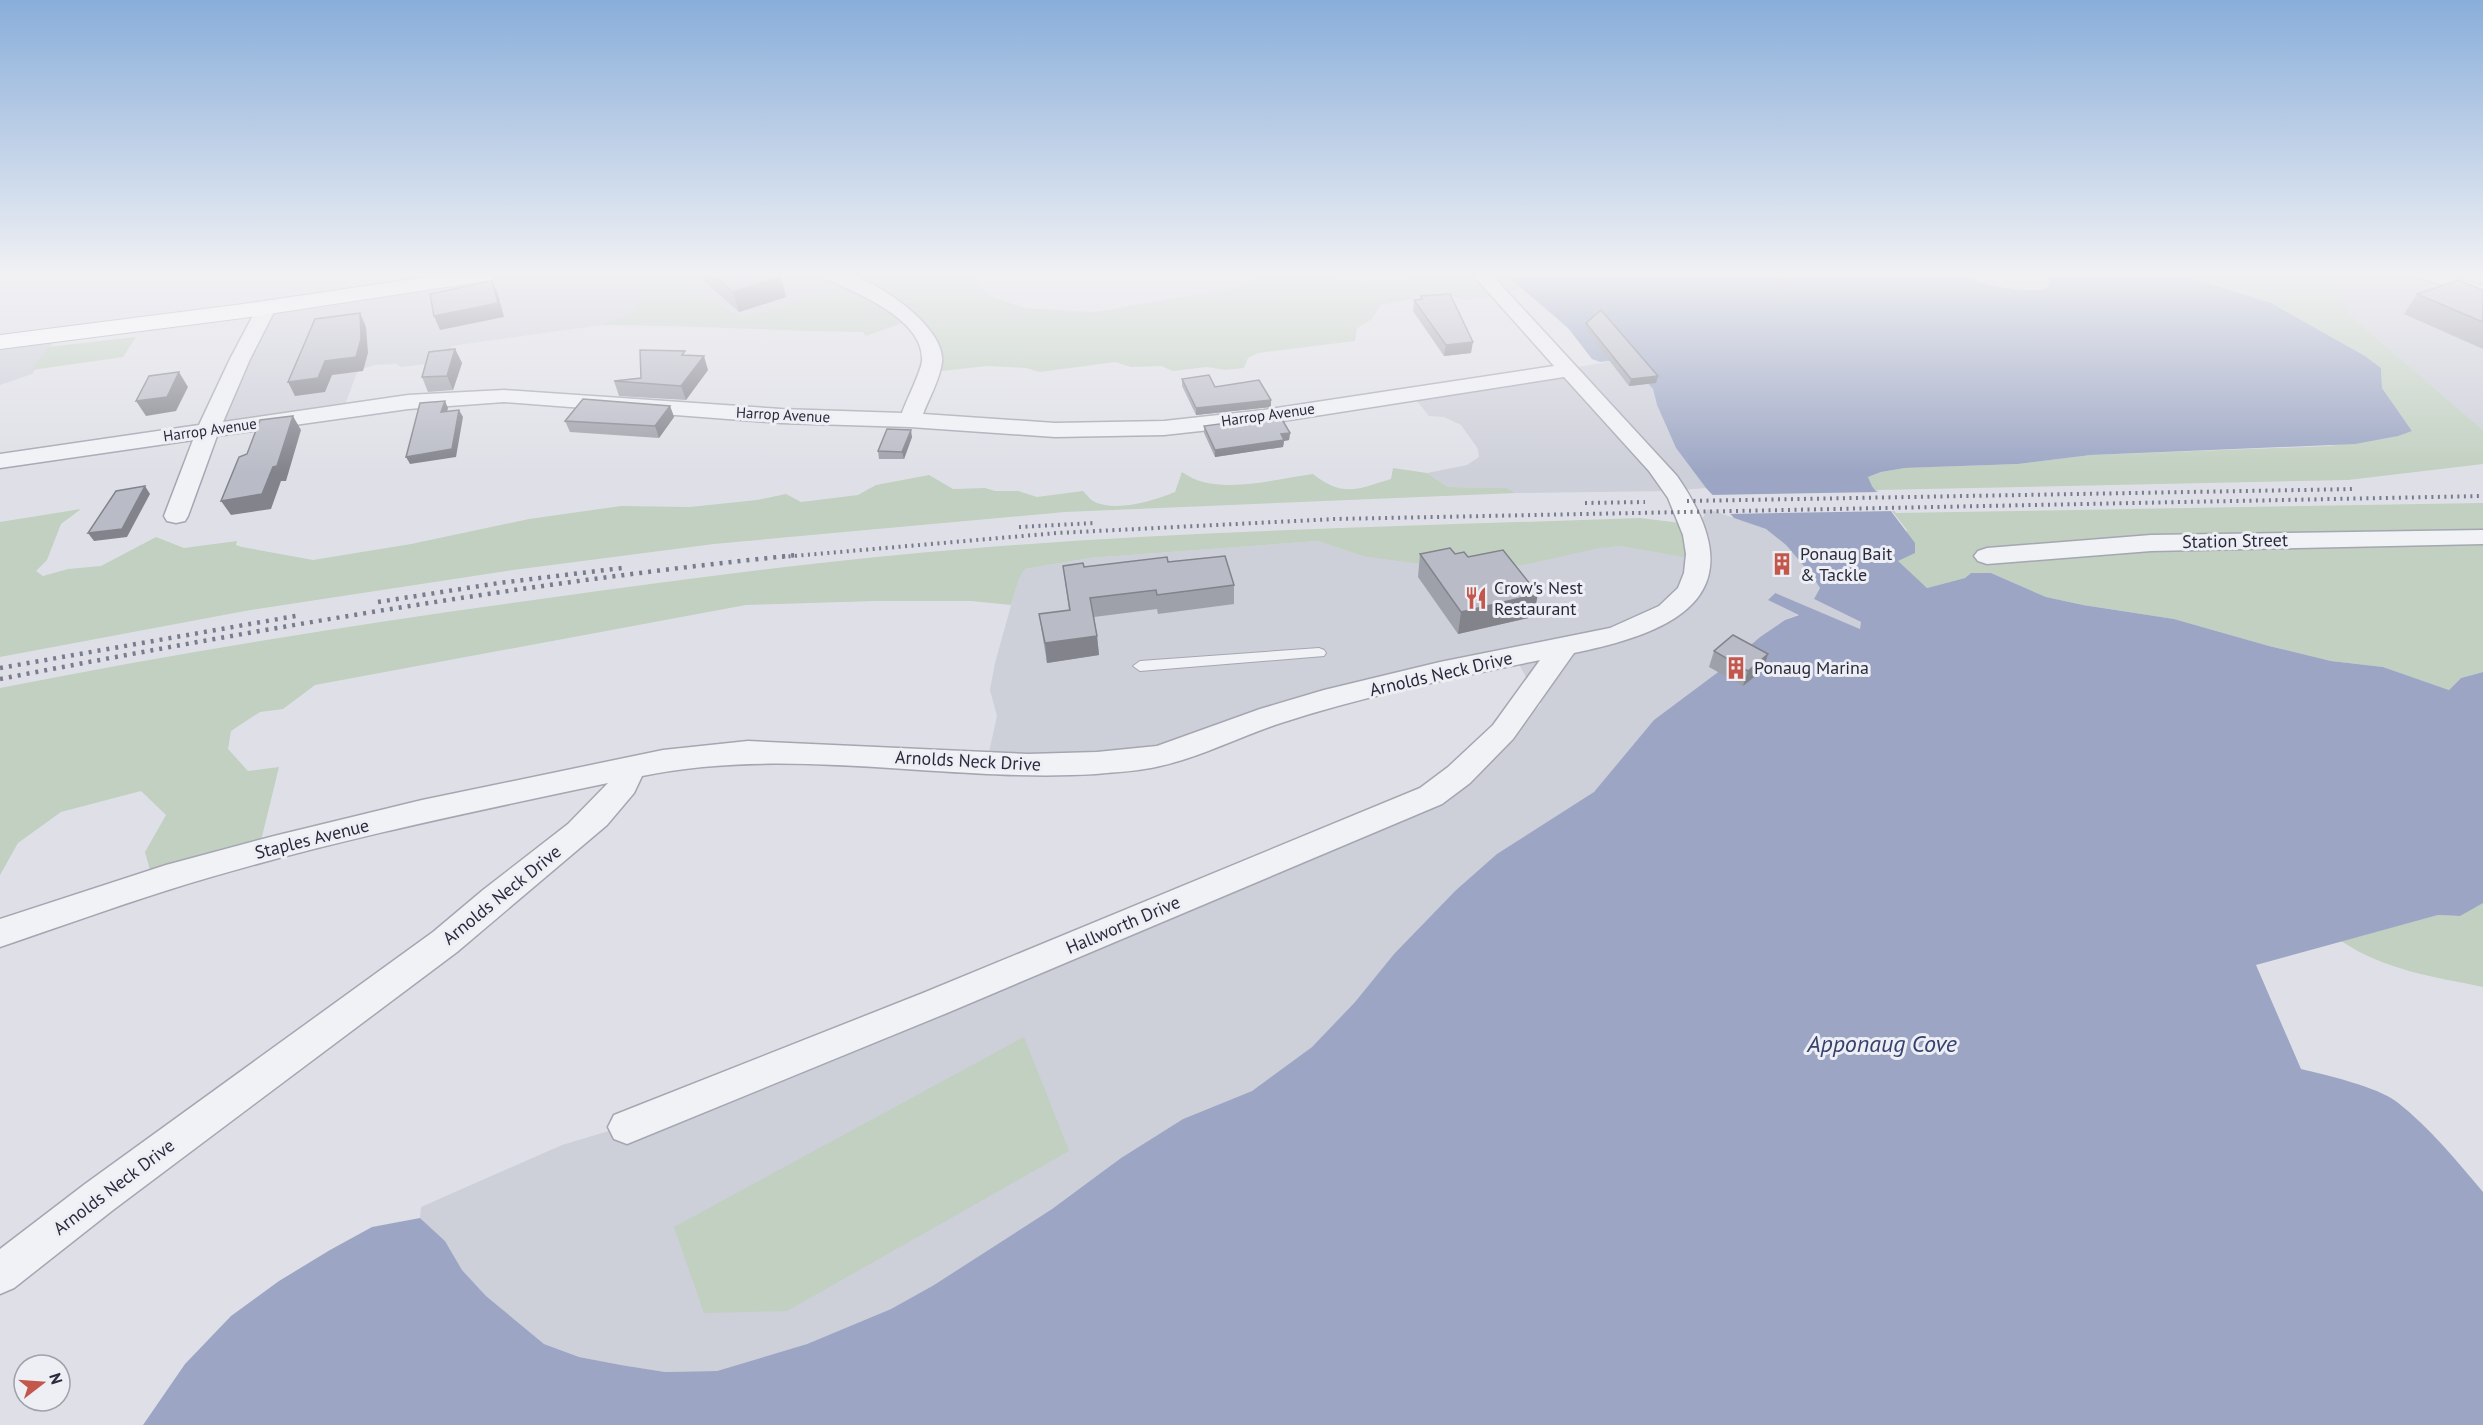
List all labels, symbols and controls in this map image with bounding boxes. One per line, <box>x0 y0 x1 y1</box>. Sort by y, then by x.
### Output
street label: Harrop Avenue <box>1220 399 1316 430</box>
street label: Harrop Avenue <box>735 403 831 426</box>
street label: Harrop Avenue <box>162 414 258 445</box>
street label: Station Street <box>2182 528 2288 553</box>
place label: Ponaug Bait & Tackle <box>1800 542 1892 586</box>
building icon: Ponaug Bait & Tackle <box>1769 551 1795 577</box>
place label: Crow's Nest Restaurant <box>1494 576 1583 620</box>
restaurant icon: Crow's Nest Restaurant <box>1463 585 1489 611</box>
street label: Arnolds Neck Drive <box>1367 646 1515 701</box>
building icon: Ponaug Marina <box>1723 655 1749 681</box>
place label: Ponaug Marina <box>1754 656 1869 679</box>
street label: Arnolds Neck Drive <box>895 745 1041 776</box>
street label: Staples Avenue <box>252 813 371 864</box>
street label: Arnolds Neck Drive <box>438 840 566 949</box>
street label: Hallworth Drive <box>1062 890 1183 959</box>
water label: Apponaug Cove <box>1806 1028 1957 1059</box>
street label: Arnolds Neck Drive <box>49 1134 179 1240</box>
north arrow <box>12 1353 72 1413</box>
text: N <box>45 1371 67 1387</box>

